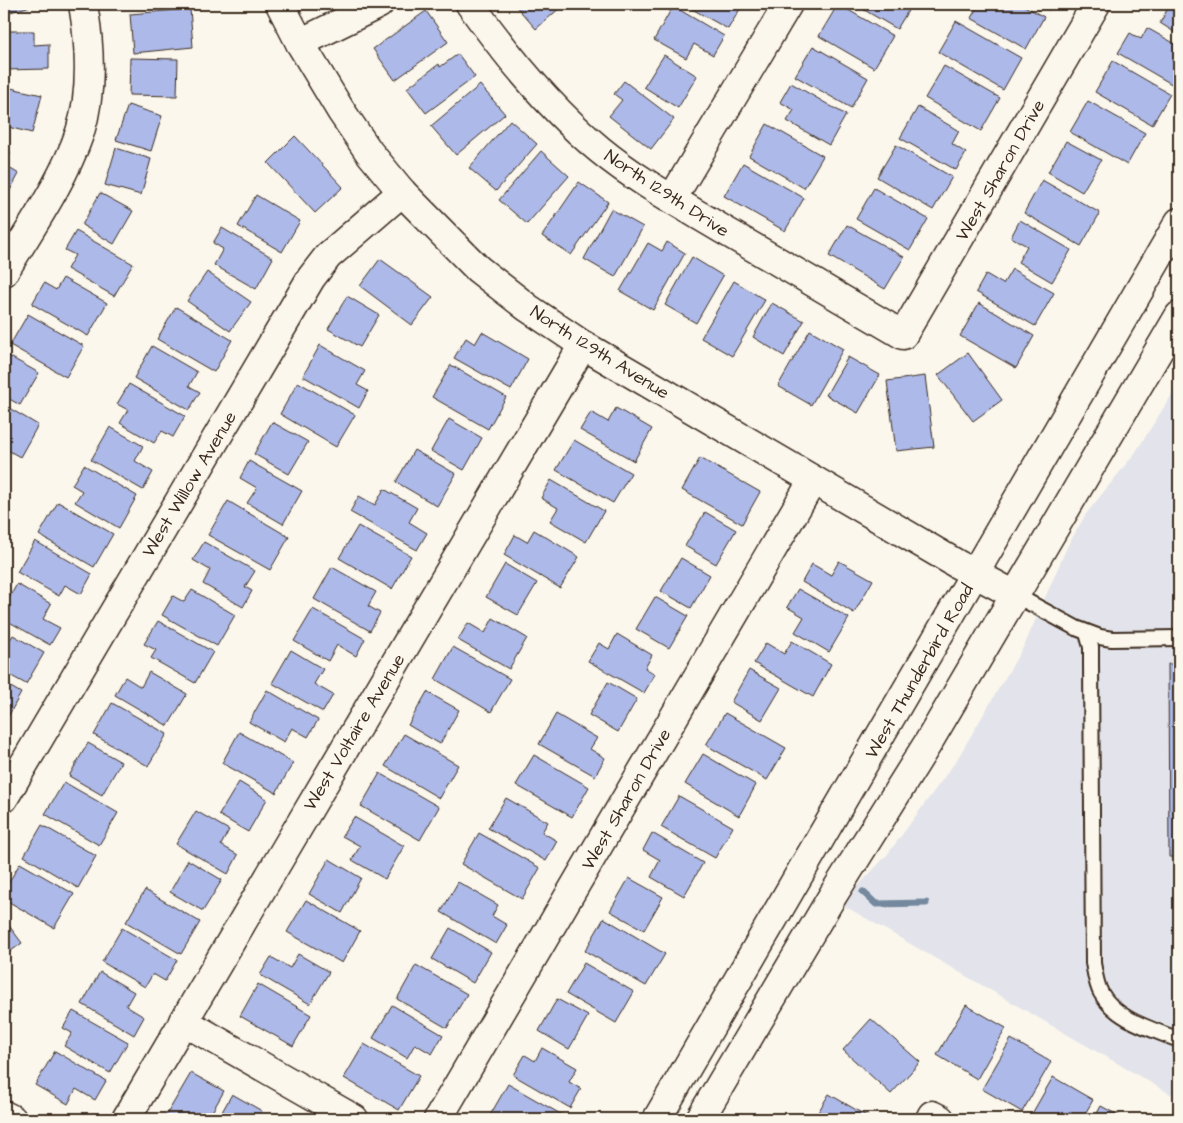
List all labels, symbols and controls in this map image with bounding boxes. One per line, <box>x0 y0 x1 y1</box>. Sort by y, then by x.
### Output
street label: West Sharon Drive <box>950 95 1051 246</box>
street label: North 129th Drive <box>599 144 734 243</box>
street label: North 129th Avenue <box>525 300 674 405</box>
street label: West Willow Avenue <box>136 407 243 562</box>
street label: West Thunderbird Road <box>859 579 980 763</box>
street label: West Voltaire Avenue <box>298 649 411 815</box>
street label: West Sharon Drive <box>576 724 677 875</box>

